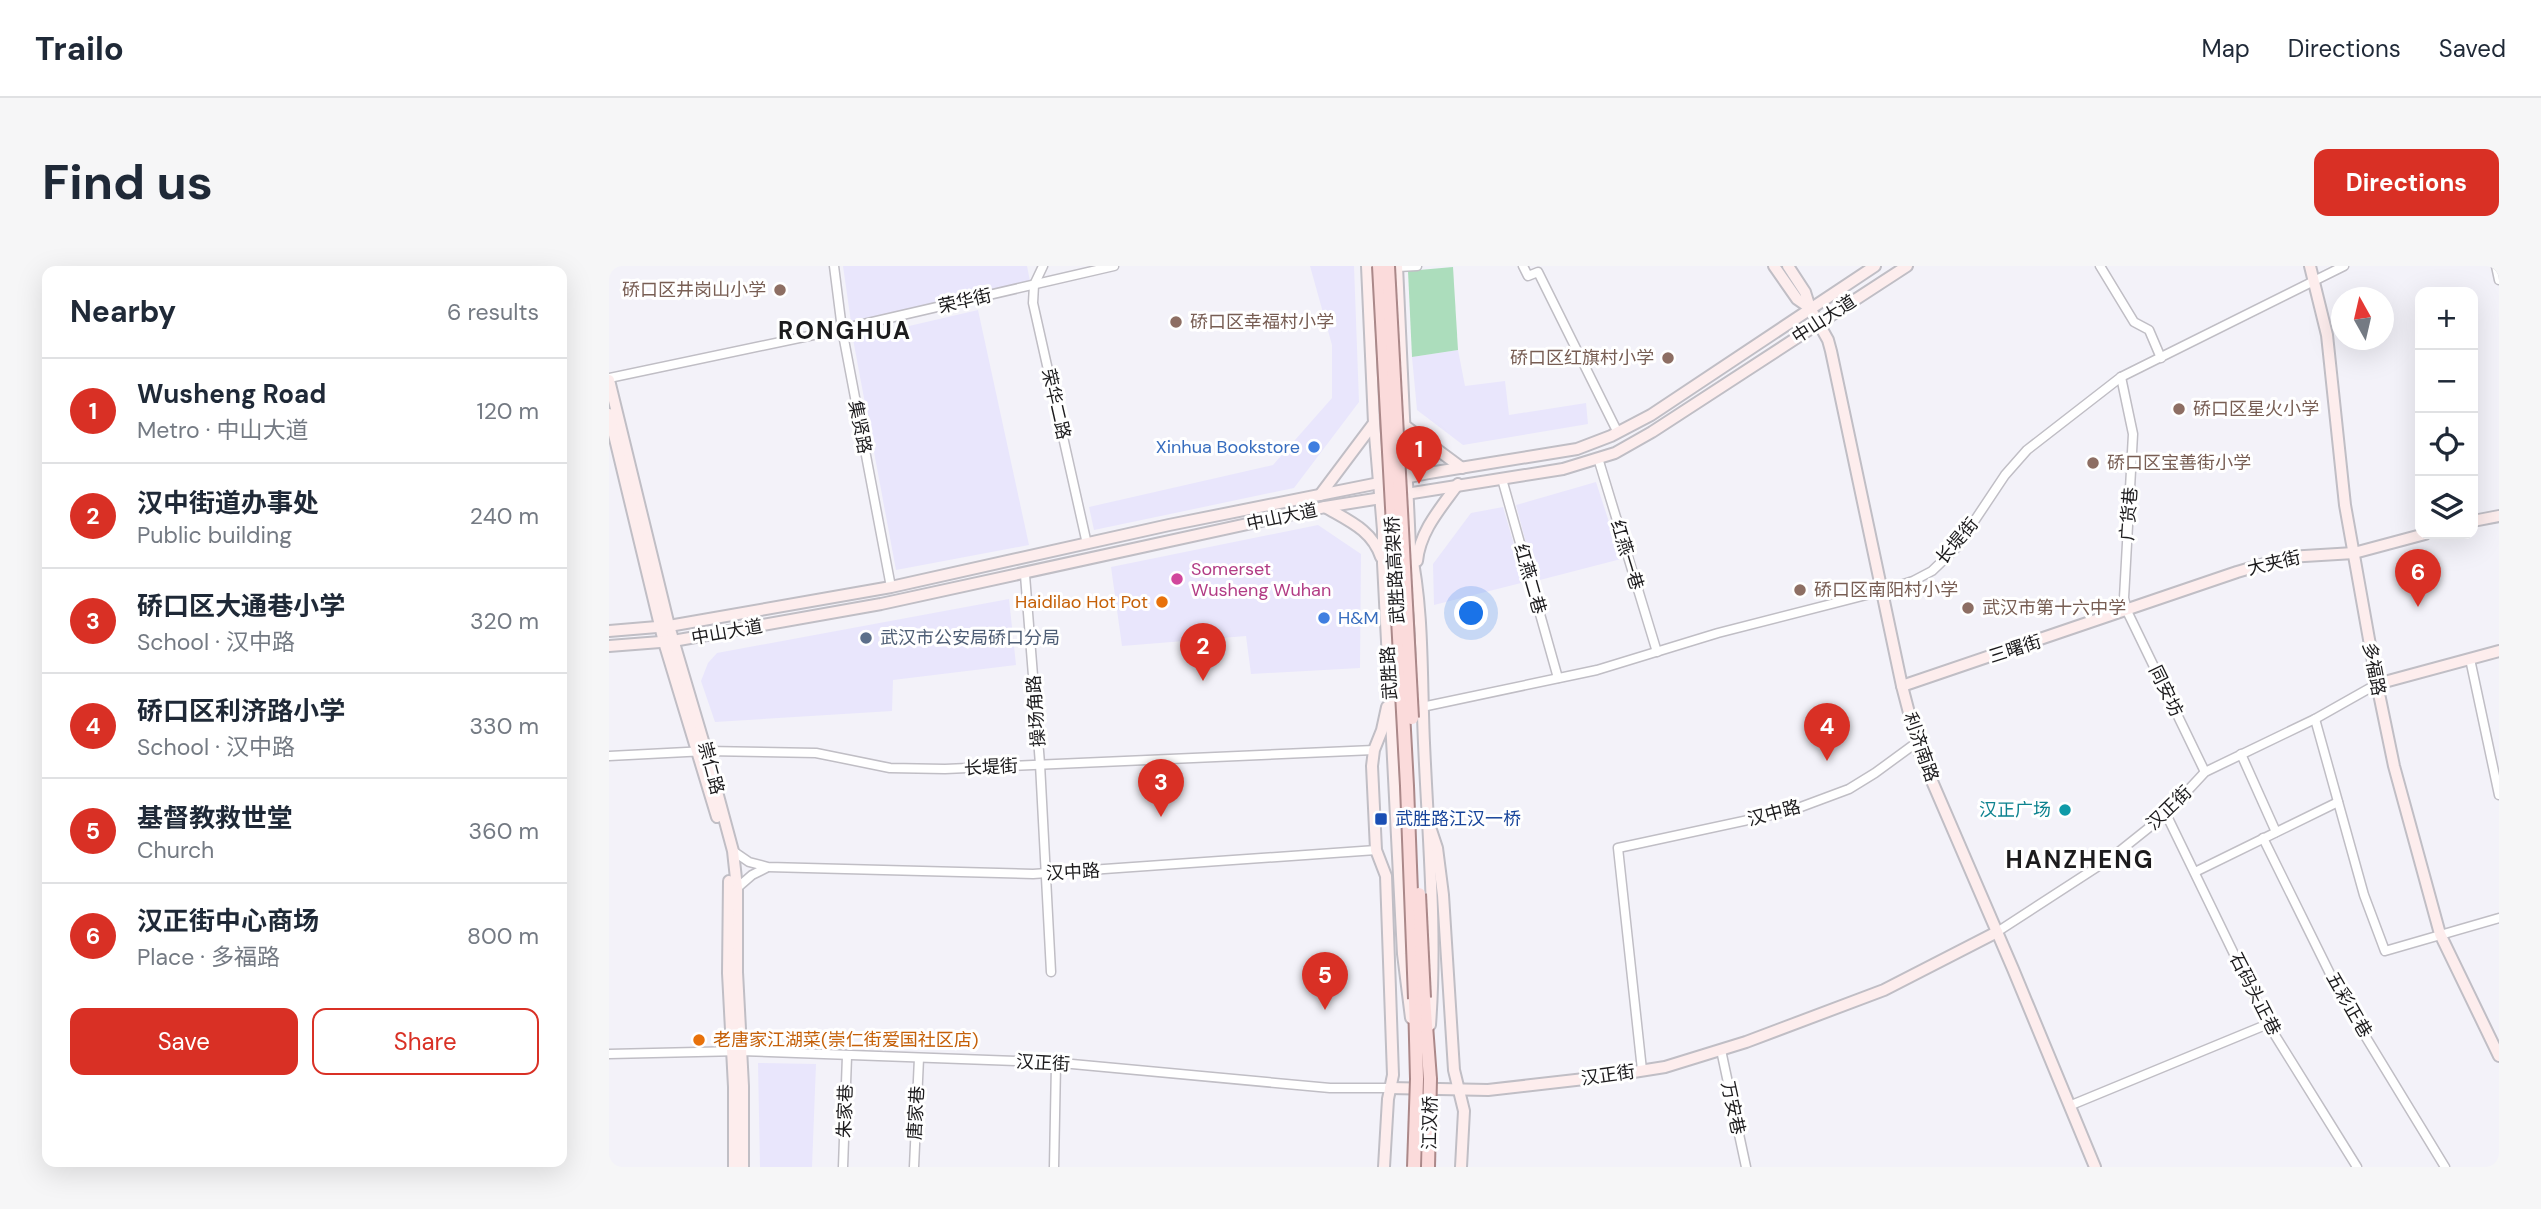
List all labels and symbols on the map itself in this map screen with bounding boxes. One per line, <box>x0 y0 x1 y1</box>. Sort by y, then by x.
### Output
place label: 硚口区井岗山小学 <box>622 278 766 302</box>
marker: 硚口区井岗山小学 <box>772 282 788 298</box>
street label: 荣华街 <box>936 283 994 319</box>
north arrow <box>2331 287 2394 350</box>
street label: 中山大道 <box>1787 289 1861 349</box>
place label: 硚口区幸福村小学 <box>1190 310 1334 334</box>
marker: 硚口区幸福村小学 <box>1168 314 1184 330</box>
district label: RONGHUA <box>778 315 912 346</box>
place label: 硚口区红旗村小学 <box>1510 346 1654 370</box>
marker: 硚口区红旗村小学 <box>1660 350 1676 366</box>
street label: 荣华二路 <box>1036 366 1076 442</box>
place label: 硚口区星火小学 <box>2193 397 2319 421</box>
street label: 集贤路 <box>843 398 877 456</box>
marker: 硚口区星火小学 <box>2171 401 2187 417</box>
pin: 1 <box>1396 426 1442 484</box>
place label: Xinhua Bookstore <box>1156 435 1300 459</box>
marker: Xinhua Bookstore <box>1306 439 1322 455</box>
place label: 硚口区宝善街小学 <box>2107 451 2251 475</box>
marker: 硚口区宝善街小学 <box>2085 455 2101 471</box>
street label: 广货巷 <box>2115 486 2143 542</box>
street label: 中山大道 <box>1244 498 1320 536</box>
street label: 长堤街 <box>1930 513 1984 569</box>
street label: 武胜路高架桥 <box>1380 515 1410 625</box>
street label: 红燕一巷 <box>1605 517 1649 593</box>
street label: 红燕二巷 <box>1509 541 1551 617</box>
street label: 大夹街 <box>2245 545 2303 581</box>
pin: 6 <box>2395 549 2441 607</box>
place label: Somerset Wusheng Wuhan <box>1191 557 1331 602</box>
marker: Somerset Wusheng Wuhan <box>1169 571 1185 587</box>
place label: 硚口区南阳村小学 <box>1814 578 1958 602</box>
marker: 硚口区南阳村小学 <box>1792 582 1808 598</box>
place label: Haidilao Hot Pot <box>1015 590 1148 614</box>
marker: Haidilao Hot Pot <box>1154 594 1170 610</box>
your location <box>1454 596 1488 630</box>
place label: 武汉市第十六中学 <box>1982 596 2126 620</box>
marker: 武汉市第十六中学 <box>1960 600 1976 616</box>
place label: H&M <box>1338 606 1379 630</box>
marker: H&M <box>1316 610 1332 626</box>
street label: 中山大道 <box>689 614 765 650</box>
pin: 2 <box>1180 623 1226 681</box>
place label: 武汉市公安局硚口分局 <box>880 626 1060 650</box>
street label: 三曙街 <box>1986 629 2044 669</box>
marker: 武汉市公安局硚口分局 <box>858 630 874 646</box>
street label: 多福路 <box>2357 640 2391 698</box>
street label: 武胜路 <box>1376 645 1402 701</box>
street label: 同安坊 <box>2143 661 2189 721</box>
street label: 操场角路 <box>1022 674 1050 748</box>
pin: 4 <box>1804 703 1850 761</box>
street label: 利济南路 <box>1898 709 1944 785</box>
street label: 崇仁路 <box>692 739 730 797</box>
street label: 长堤街 <box>963 754 1019 780</box>
pin: 3 <box>1138 759 1184 817</box>
street label: 汉正街 <box>2141 781 2197 835</box>
street label: 汉中路 <box>1745 794 1803 832</box>
place label: 汉正广场 <box>1979 798 2051 822</box>
marker: 汉正广场 <box>2057 802 2073 818</box>
place label: 武胜路江汉一桥 <box>1395 807 1521 831</box>
marker: 武胜路江汉一桥 <box>1373 811 1389 827</box>
district label: HANZHENG <box>2006 844 2154 875</box>
street label: 汉中路 <box>1045 859 1101 885</box>
street label: 石码头正巷 <box>2224 948 2286 1040</box>
pin: 5 <box>1302 952 1348 1010</box>
street label: 五彩正巷 <box>2321 968 2377 1042</box>
place label: 老唐家江湖菜(崇仁街爱国社区店) <box>713 1028 978 1052</box>
marker: 老唐家江湖菜(崇仁街爱国社区店) <box>691 1032 707 1048</box>
street label: 汉正街 <box>1015 1050 1071 1076</box>
street label: 汉正街 <box>1580 1059 1636 1091</box>
street label: 万安巷 <box>1716 1079 1750 1137</box>
street label: 朱家巷 <box>832 1084 858 1138</box>
street label: 唐家巷 <box>903 1085 929 1141</box>
street label: 江汉桥 <box>1418 1096 1442 1150</box>

